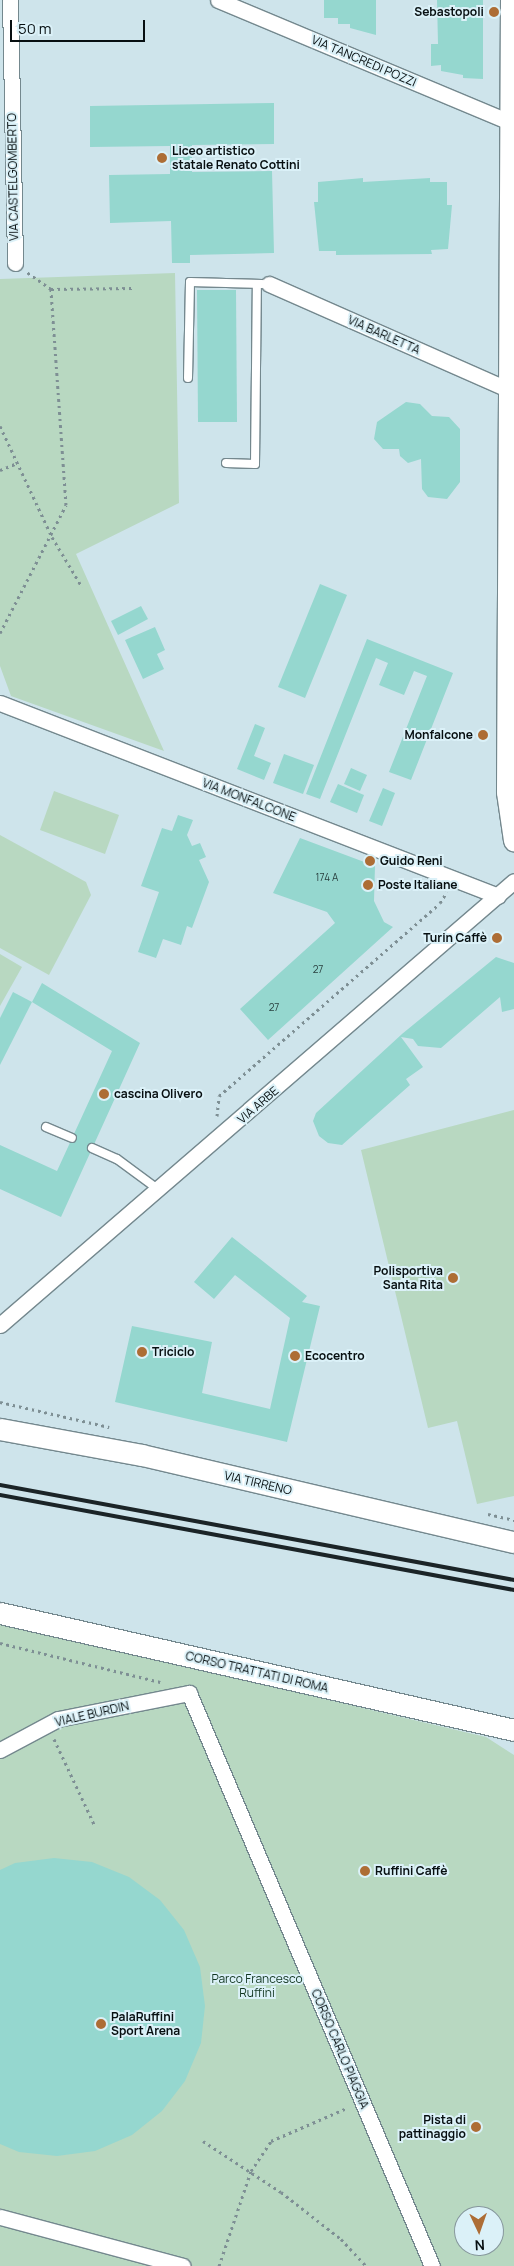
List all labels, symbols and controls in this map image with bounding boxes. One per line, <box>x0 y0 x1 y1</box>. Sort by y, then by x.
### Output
place label: Sebastopoli <box>414 5 484 19</box>
marker: Sebastopoli <box>488 6 500 18</box>
scale bar <box>12 10 148 42</box>
text: 50 m <box>18 18 52 39</box>
street label: VIA TANCREDI POZZI <box>309 32 419 90</box>
street label: VIA CASTELGOMBERTO <box>5 113 21 241</box>
place label: Liceo artistico statale Renato Cottini <box>172 144 300 172</box>
marker: Liceo artistico statale Renato Cottini <box>156 152 168 164</box>
street label: VIA BARLETTA <box>345 313 423 357</box>
place label: Monfalcone <box>404 728 473 742</box>
marker: Monfalcone <box>477 729 489 741</box>
street label: VIA MONFALCONE <box>200 776 298 824</box>
place label: Guido Reni <box>380 854 443 868</box>
marker: Guido Reni <box>364 855 376 867</box>
house number: 174 A <box>316 872 338 884</box>
place label: Poste Italiane <box>378 878 458 892</box>
marker: Poste Italiane <box>362 879 374 891</box>
place label: Turin Caffè <box>423 931 487 945</box>
marker: Turin Caffè <box>491 932 503 944</box>
house number: 27 <box>313 964 323 976</box>
house number: 27 <box>269 1002 279 1014</box>
street label: VIA ARBE <box>235 1083 281 1127</box>
place label: cascina Olivero <box>114 1087 203 1101</box>
marker: cascina Olivero <box>98 1088 110 1100</box>
place label: Polisportiva Santa Rita <box>373 1264 443 1292</box>
marker: Polisportiva Santa Rita <box>447 1272 459 1284</box>
place label: Triciclo <box>152 1345 194 1359</box>
marker: Triciclo <box>136 1346 148 1358</box>
place label: Ecocentro <box>305 1349 365 1363</box>
marker: Ecocentro <box>289 1350 301 1362</box>
street label: VIA TIRRENO <box>223 1468 293 1498</box>
street label: CORSO TRATTATI DI ROMA <box>184 1649 330 1695</box>
street label: VIALE BURDIN <box>54 1699 130 1729</box>
place label: Ruffini Caffè <box>375 1864 447 1878</box>
marker: Ruffini Caffè <box>359 1865 371 1877</box>
park label: Parco Francesco Ruffini <box>211 1972 303 2000</box>
street label: CORSO CARLO PIAGGIA <box>308 1987 372 2111</box>
place label: PalaRuffini Sport Arena <box>111 2010 180 2038</box>
marker: PalaRuffini Sport Arena <box>95 2018 107 2030</box>
place label: Pista di pattinaggio <box>399 2113 466 2141</box>
marker: Pista di pattinaggio <box>470 2121 482 2133</box>
north arrow <box>454 2206 504 2256</box>
text: N <box>474 2236 485 2255</box>

